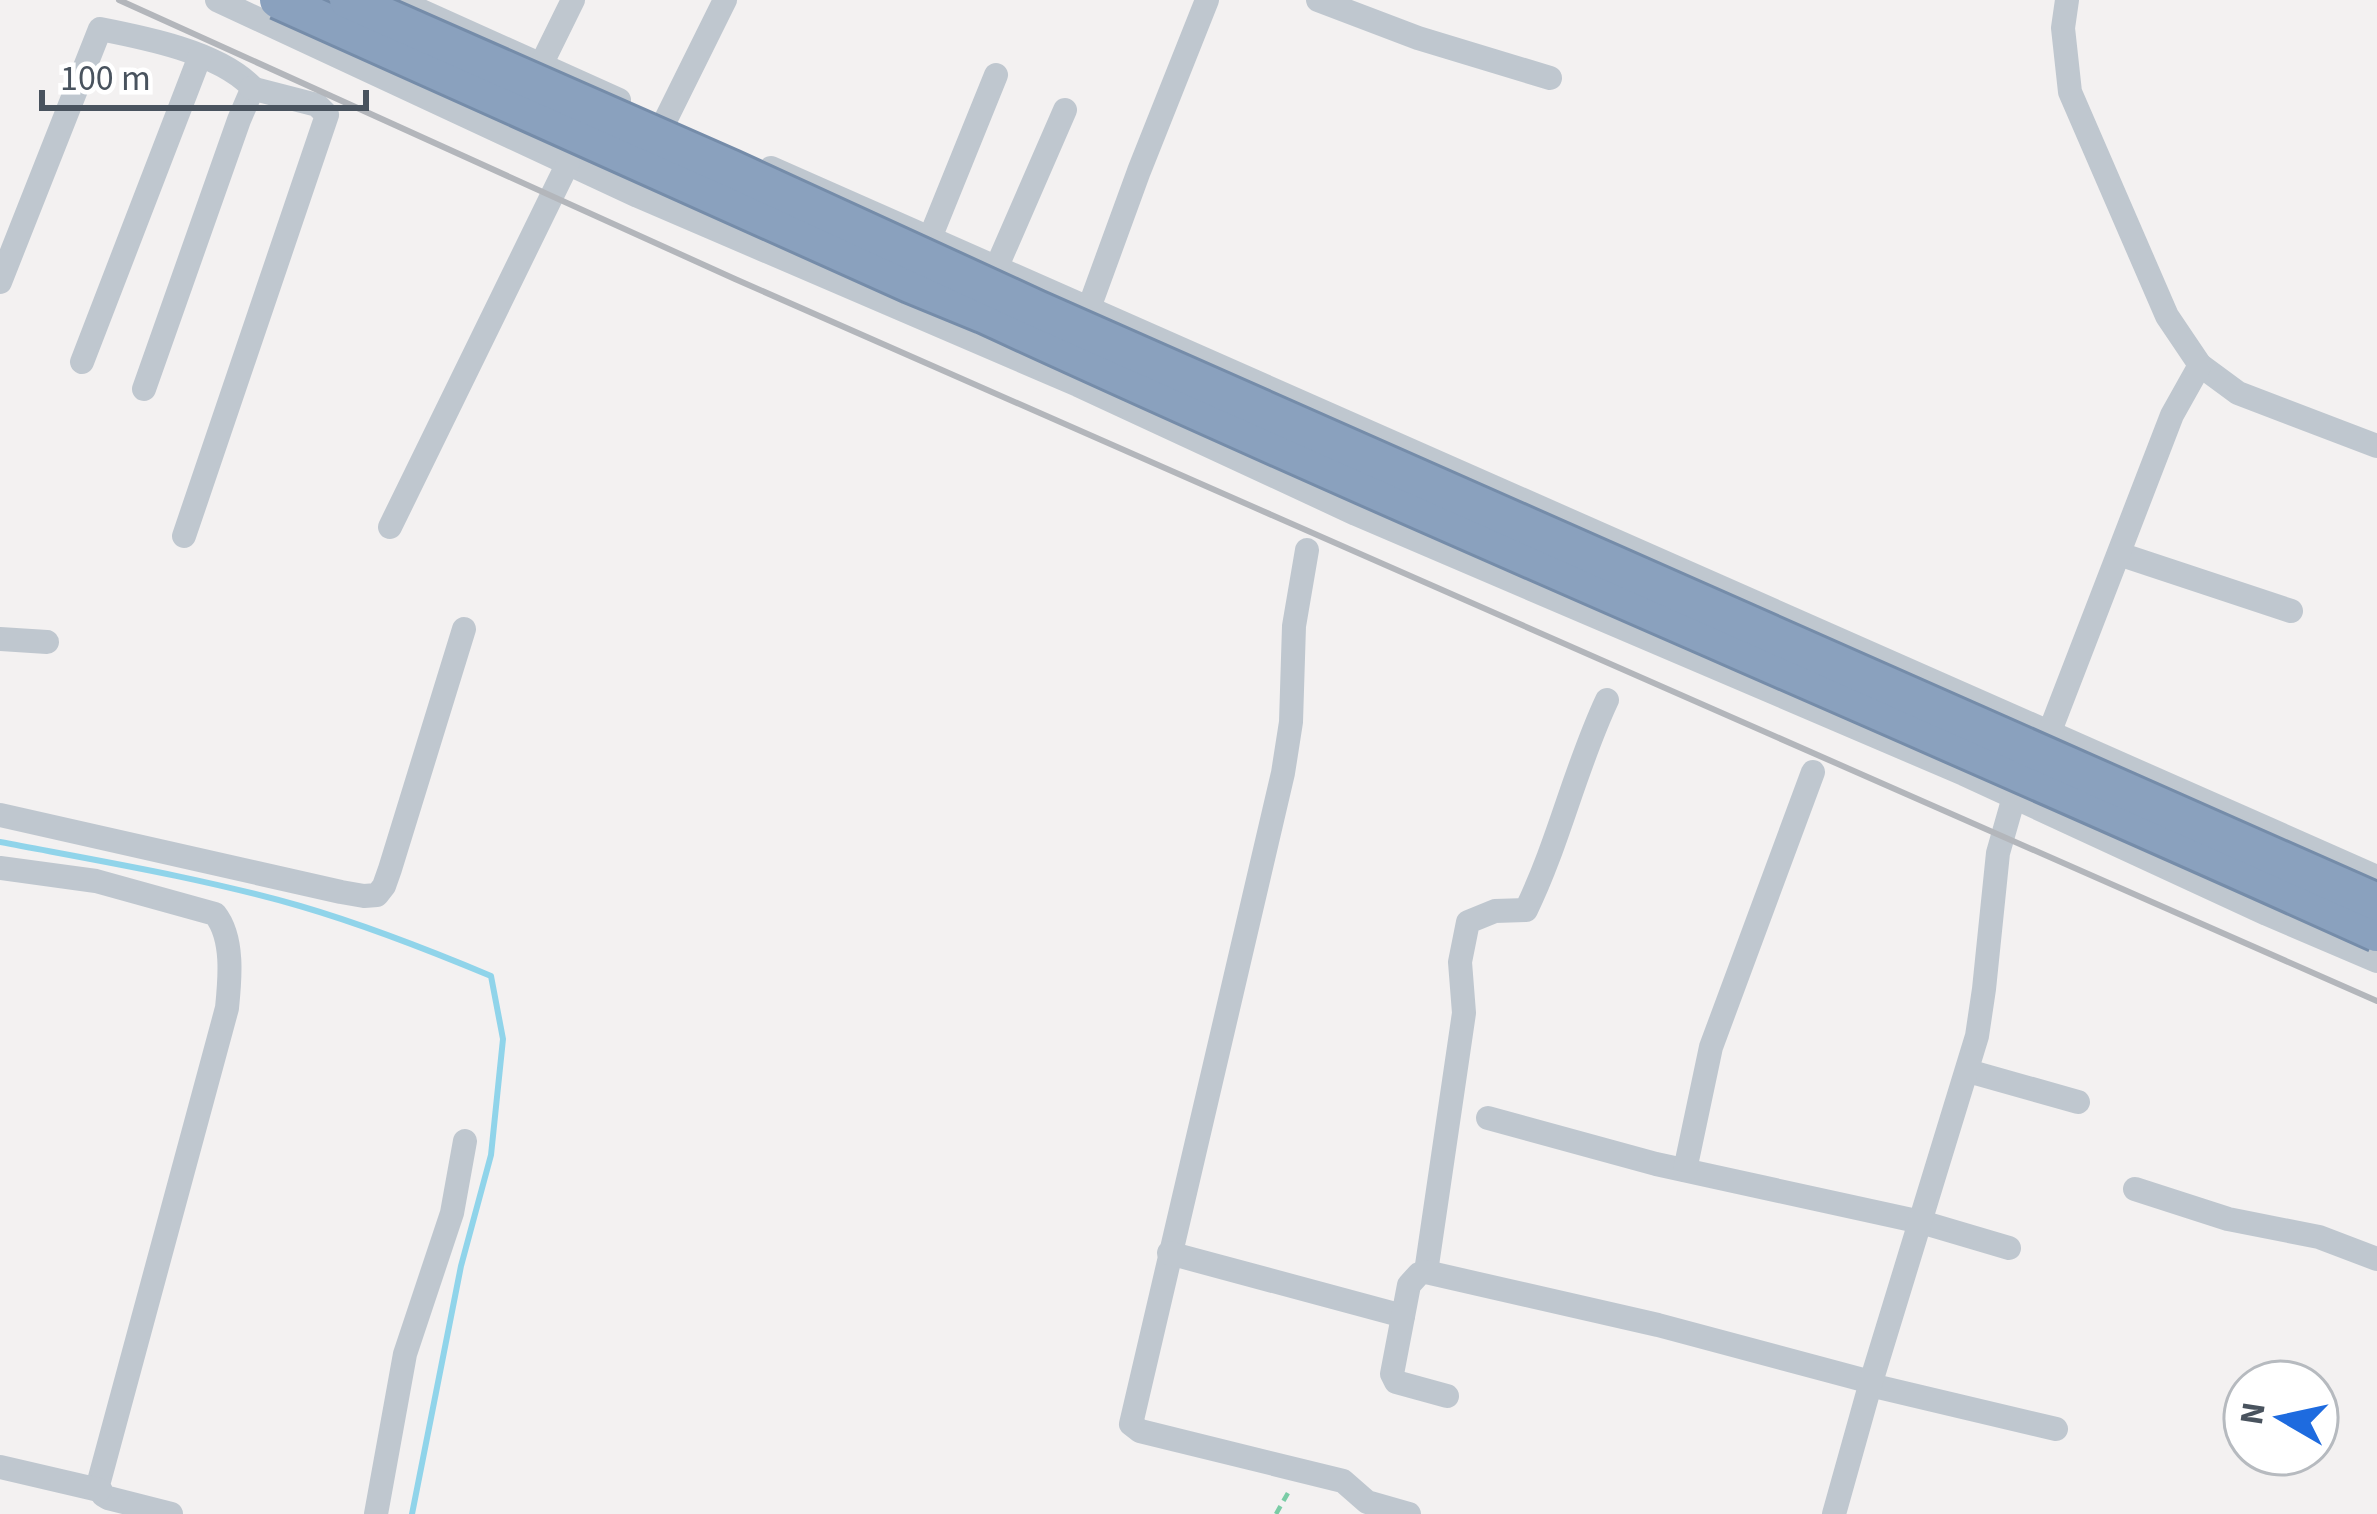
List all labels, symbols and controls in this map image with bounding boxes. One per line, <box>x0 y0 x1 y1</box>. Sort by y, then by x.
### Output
scale bar <box>42 36 366 110</box>
text: 100 m <box>60 53 151 104</box>
north arrow <box>2221 1358 2341 1478</box>
text: N <box>2228 1399 2278 1428</box>

